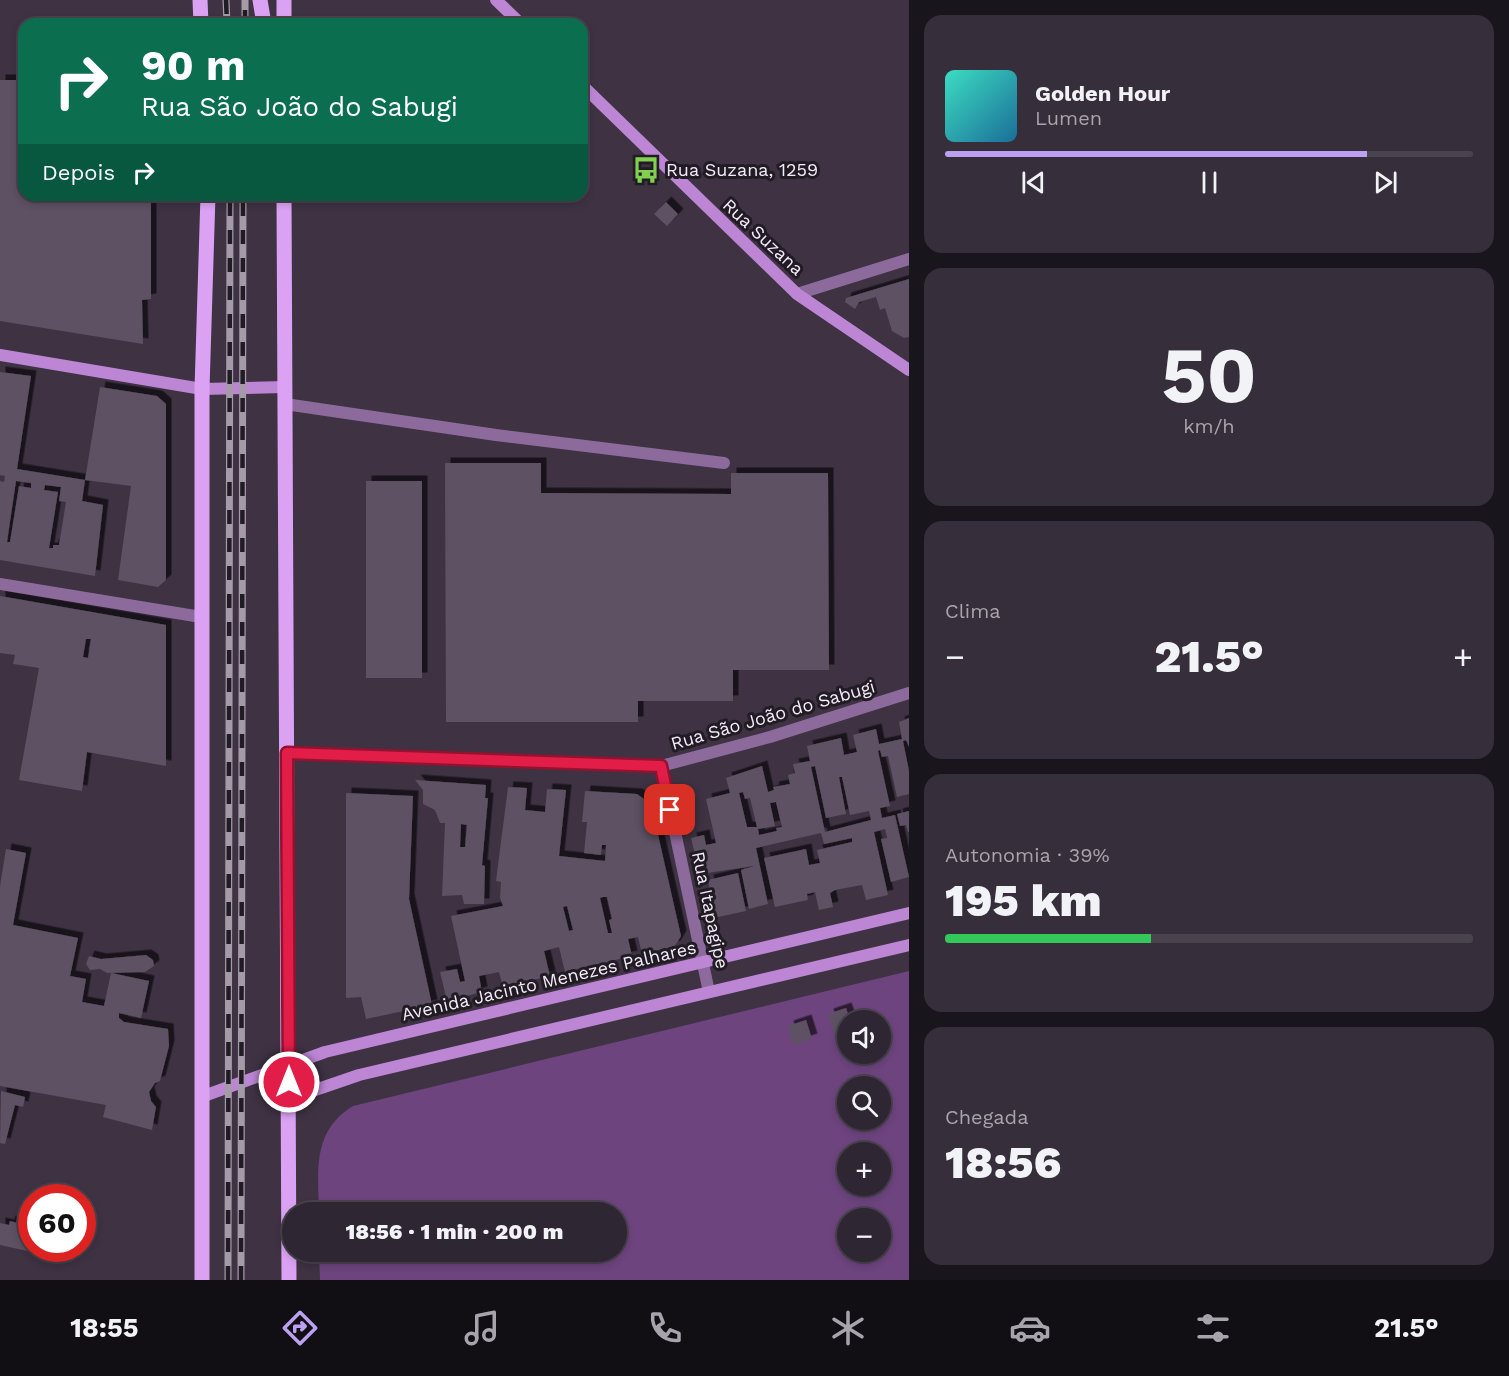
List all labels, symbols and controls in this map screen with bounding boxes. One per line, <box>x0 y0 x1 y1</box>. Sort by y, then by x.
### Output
text: 90 m <box>141 41 245 90</box>
icon: right <box>42 42 120 120</box>
text: Golden Hour <box>1035 81 1170 106</box>
text: Rua São João do Sabugi <box>141 91 458 123</box>
text: Lumen <box>1035 106 1102 130</box>
bus stop icon: Rua Suzana, 1259 <box>631 155 661 185</box>
icon: right <box>127 156 160 189</box>
place label: Rua Suzana, 1259 <box>666 159 818 180</box>
text: Depois <box>42 160 115 185</box>
icon: previous <box>1017 166 1050 199</box>
icon: pause <box>1193 166 1226 199</box>
icon: next <box>1369 166 1402 199</box>
street label: Rua Suzana <box>719 194 808 279</box>
text: 50 <box>1161 329 1257 421</box>
text: km/h <box>1183 414 1235 438</box>
text: Clima <box>945 599 1001 623</box>
text: 21.5° <box>1154 630 1264 683</box>
text: − <box>945 637 965 676</box>
text: + <box>1453 637 1473 676</box>
street label: Rua São João do Sabugi <box>668 675 877 754</box>
pin <box>644 784 695 835</box>
icon: arrive <box>653 793 686 826</box>
text: Autonomia · 39% <box>945 843 1110 867</box>
street label: Rua Itapagipe <box>688 849 733 970</box>
text: 195 km <box>945 874 1102 927</box>
street label: Avenida Jacinto Menezes Palhares <box>400 936 698 1025</box>
map controls <box>837 1010 891 1262</box>
button: sound <box>837 1010 891 1064</box>
position arrow <box>257 1050 321 1114</box>
button: search <box>837 1076 891 1130</box>
text: Chegada <box>945 1105 1028 1129</box>
text: 18:56 <box>945 1136 1061 1189</box>
button: + <box>837 1142 891 1196</box>
speed limit sign: 60 <box>18 1184 96 1262</box>
button: − <box>837 1208 891 1262</box>
text: 18:56 · 1 min · 200 m <box>346 1219 563 1244</box>
icon: directions <box>279 1307 321 1349</box>
icon: music <box>461 1307 503 1349</box>
icon: phone <box>644 1307 686 1349</box>
icon: climate <box>827 1307 869 1349</box>
icon: car <box>1009 1307 1051 1349</box>
icon: filters <box>1192 1307 1234 1349</box>
text: 18:55 <box>70 1312 138 1344</box>
text: 21.5° <box>1374 1312 1439 1344</box>

